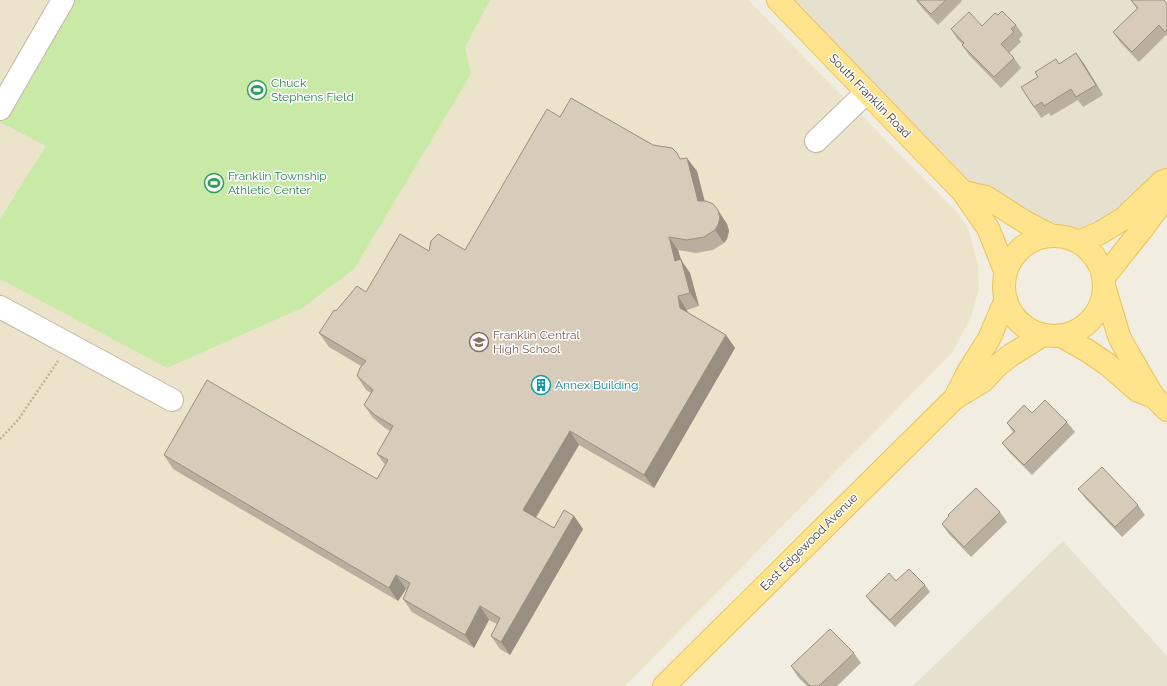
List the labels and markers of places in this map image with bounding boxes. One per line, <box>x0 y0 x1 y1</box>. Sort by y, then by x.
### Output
place label: Chuck Stephens Field <box>271 76 354 104</box>
sports icon: Chuck Stephens Field <box>246 79 268 101</box>
place label: Franklin Township Athletic Center <box>228 169 327 197</box>
sports icon: Franklin Township Athletic Center <box>203 172 225 194</box>
place label: Franklin Central High School <box>493 328 581 356</box>
school or university icon: Franklin Central High School <box>468 331 490 353</box>
building icon: Annex Building <box>530 374 552 396</box>
place label: Annex Building <box>555 378 639 392</box>

